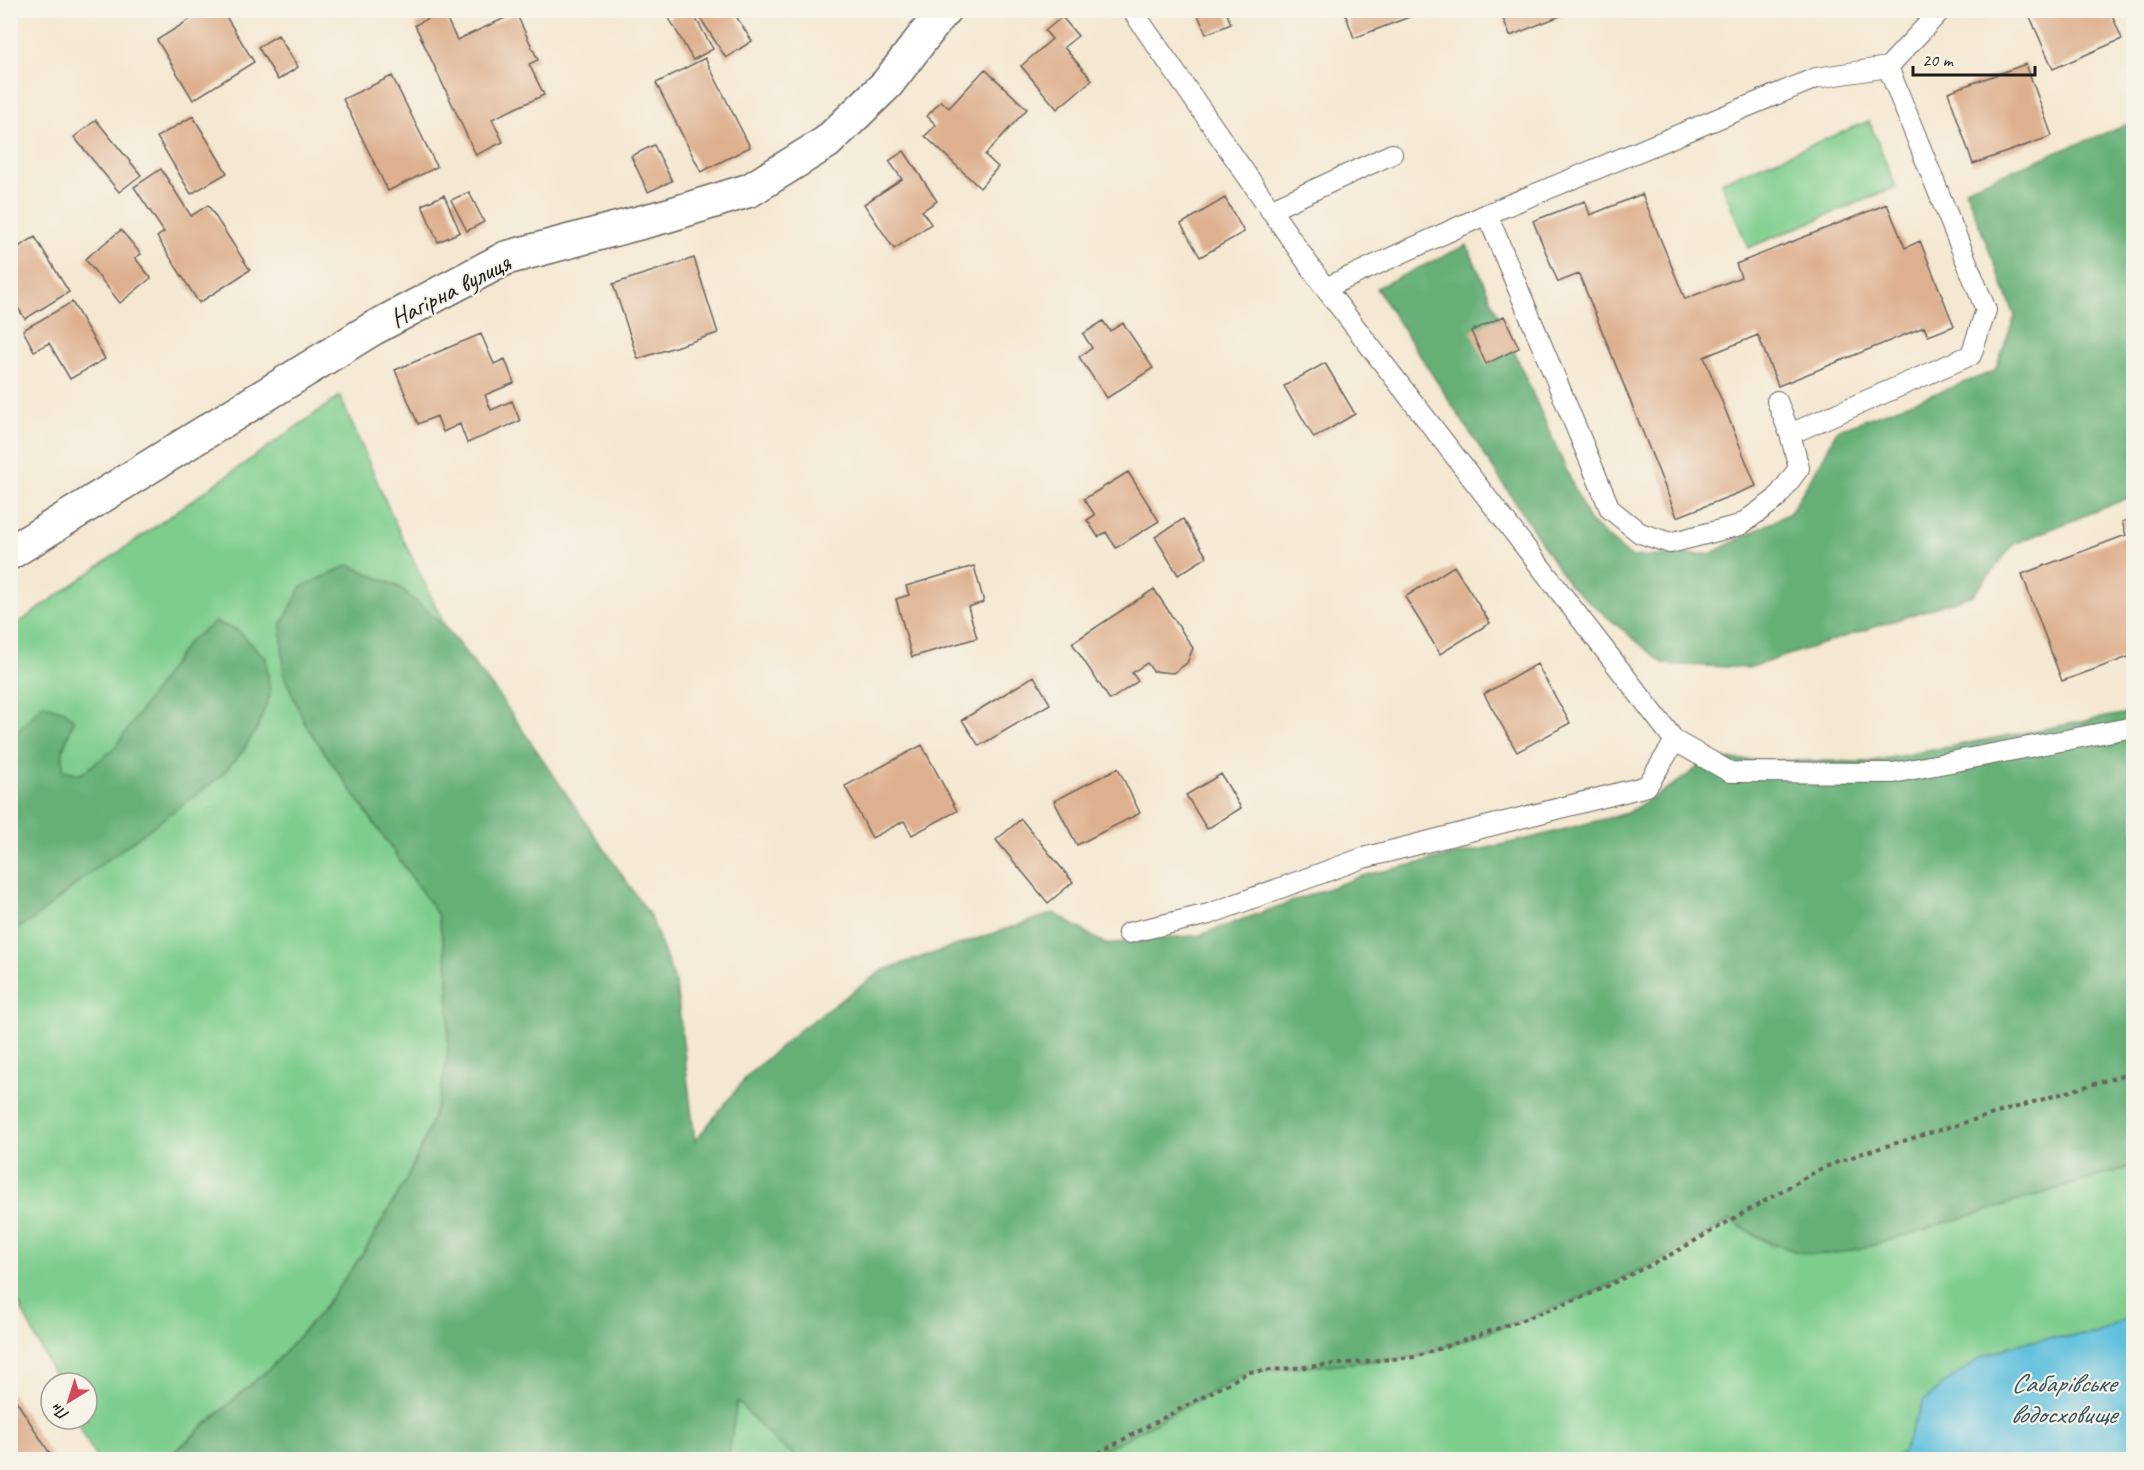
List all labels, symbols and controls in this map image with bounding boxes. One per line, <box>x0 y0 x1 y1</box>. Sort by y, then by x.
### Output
scale bar <box>1913 39 2034 77</box>
text: 20 m <box>1922 49 1955 71</box>
street label: Нагірна вулиця <box>385 245 517 335</box>
water label: Сабарівське водосховище <box>2010 1366 2120 1431</box>
north arrow <box>39 1371 99 1431</box>
text: Пн <box>47 1398 73 1425</box>

